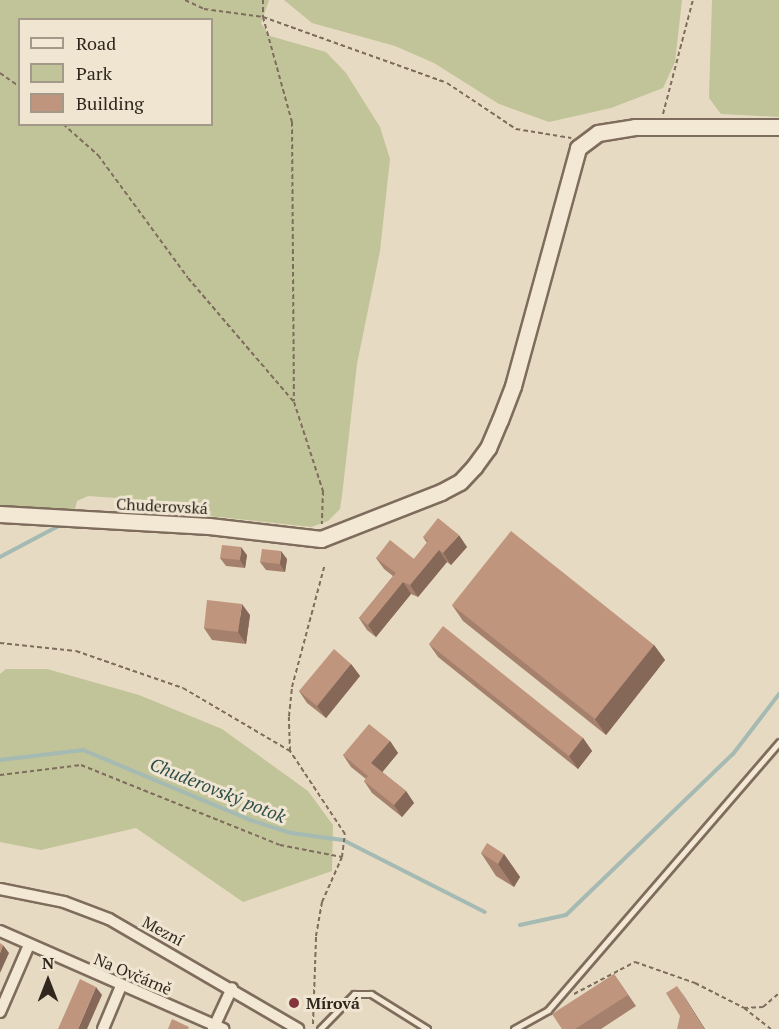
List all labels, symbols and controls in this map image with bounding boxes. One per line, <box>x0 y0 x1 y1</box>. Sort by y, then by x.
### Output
legend <box>18 18 213 126</box>
text: Road <box>76 31 116 55</box>
text: Park <box>76 61 112 85</box>
text: Building <box>76 91 144 115</box>
street label: Chuderovská <box>116 494 208 518</box>
water label: Chuderovský potok <box>147 753 289 827</box>
street label: Mezní <box>139 912 187 950</box>
street label: Na Ovčárně <box>91 949 175 999</box>
north arrow <box>18 951 78 1011</box>
text: N <box>42 952 54 974</box>
place label: Mírová <box>306 993 360 1013</box>
marker: Mírová <box>287 996 301 1010</box>

